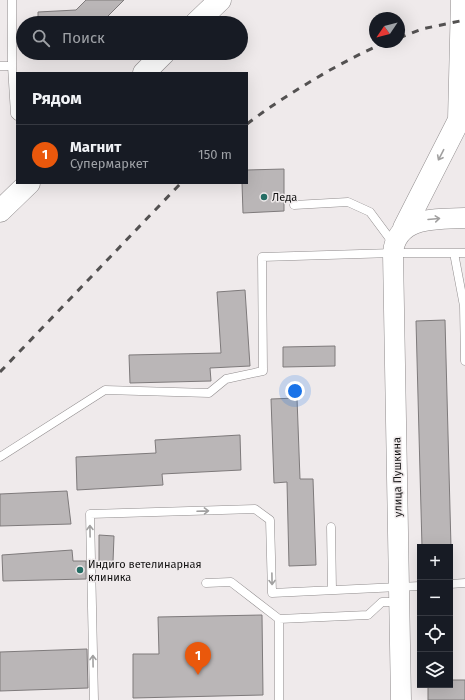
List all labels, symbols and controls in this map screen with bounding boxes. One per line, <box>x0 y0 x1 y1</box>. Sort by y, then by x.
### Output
north arrow <box>369 12 405 48</box>
search box <box>16 16 248 60</box>
icon: search <box>30 27 52 49</box>
text: Поиск <box>62 29 105 47</box>
text: Рядом <box>32 88 82 109</box>
text: Магнит <box>70 138 121 156</box>
text: 1 <box>42 147 48 162</box>
text: 150 m <box>198 147 232 162</box>
one-way arrow <box>437 149 445 161</box>
text: Супермаркет <box>70 156 148 171</box>
place label: Леда <box>272 191 297 204</box>
marker: Леда <box>259 192 269 202</box>
one-way arrow <box>427 216 440 223</box>
your location <box>285 381 305 401</box>
street label: улица Пушкина <box>390 437 405 517</box>
one-way arrow <box>196 507 209 514</box>
one-way arrow <box>87 525 94 538</box>
map controls <box>417 544 453 688</box>
button: + <box>417 544 453 580</box>
place label: Индиго ветелинарная клиника <box>88 558 202 584</box>
marker: Индиго ветелинарная клиника <box>75 565 85 575</box>
one-way arrow <box>268 572 275 585</box>
button: − <box>417 580 453 616</box>
button: locate <box>417 616 453 652</box>
pin: 1 <box>185 642 211 675</box>
button: layers <box>417 652 453 688</box>
one-way arrow <box>89 655 97 668</box>

